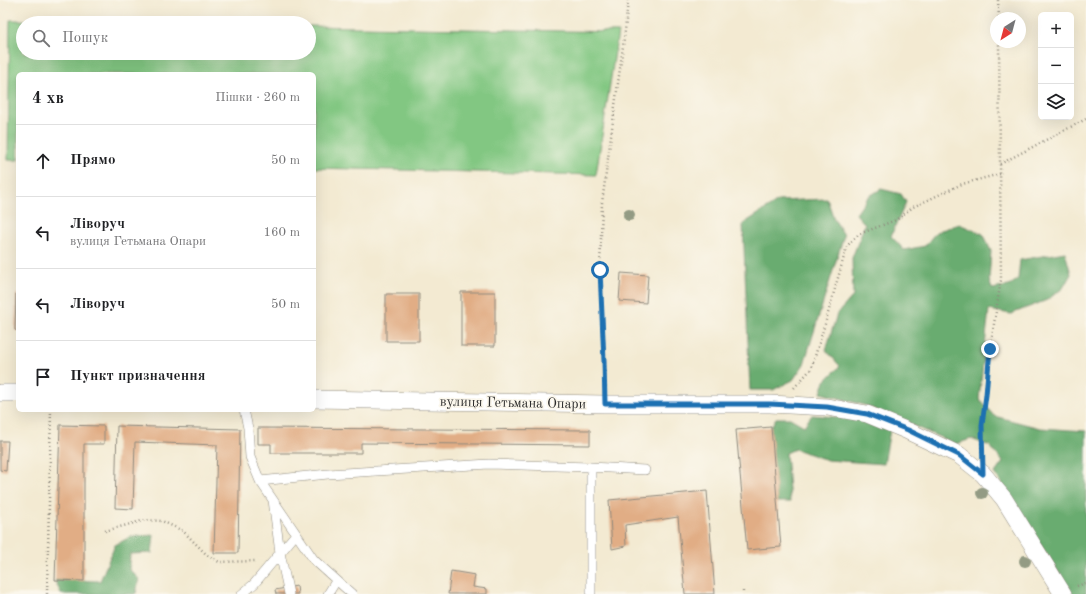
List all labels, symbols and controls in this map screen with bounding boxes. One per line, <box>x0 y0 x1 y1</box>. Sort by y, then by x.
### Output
north arrow <box>990 12 1026 48</box>
map controls <box>1038 12 1074 120</box>
button: + <box>1038 12 1074 48</box>
search box <box>16 16 316 60</box>
icon: search <box>30 27 52 49</box>
text: Пошук <box>62 31 108 46</box>
button: − <box>1038 48 1074 84</box>
button: layers <box>1038 84 1074 120</box>
text: 4 хв <box>32 90 64 107</box>
text: Пішки · 260 m <box>215 91 300 104</box>
icon: ahead <box>32 150 54 172</box>
text: Прямо <box>70 153 116 168</box>
text: 50 m <box>271 154 300 167</box>
text: Ліворуч <box>70 217 125 232</box>
icon: left <box>32 222 54 244</box>
text: 160 m <box>263 226 300 239</box>
text: вулиця Гетьмана Опари <box>70 235 206 248</box>
route start <box>591 261 609 279</box>
icon: left <box>32 294 54 316</box>
text: Ліворуч <box>70 297 125 312</box>
text: 50 m <box>271 298 300 311</box>
route end <box>981 340 999 358</box>
icon: arrive <box>32 366 54 388</box>
text: Пункт призначення <box>70 369 206 384</box>
street label: вулиця Гетьмана Опари <box>440 395 586 411</box>

